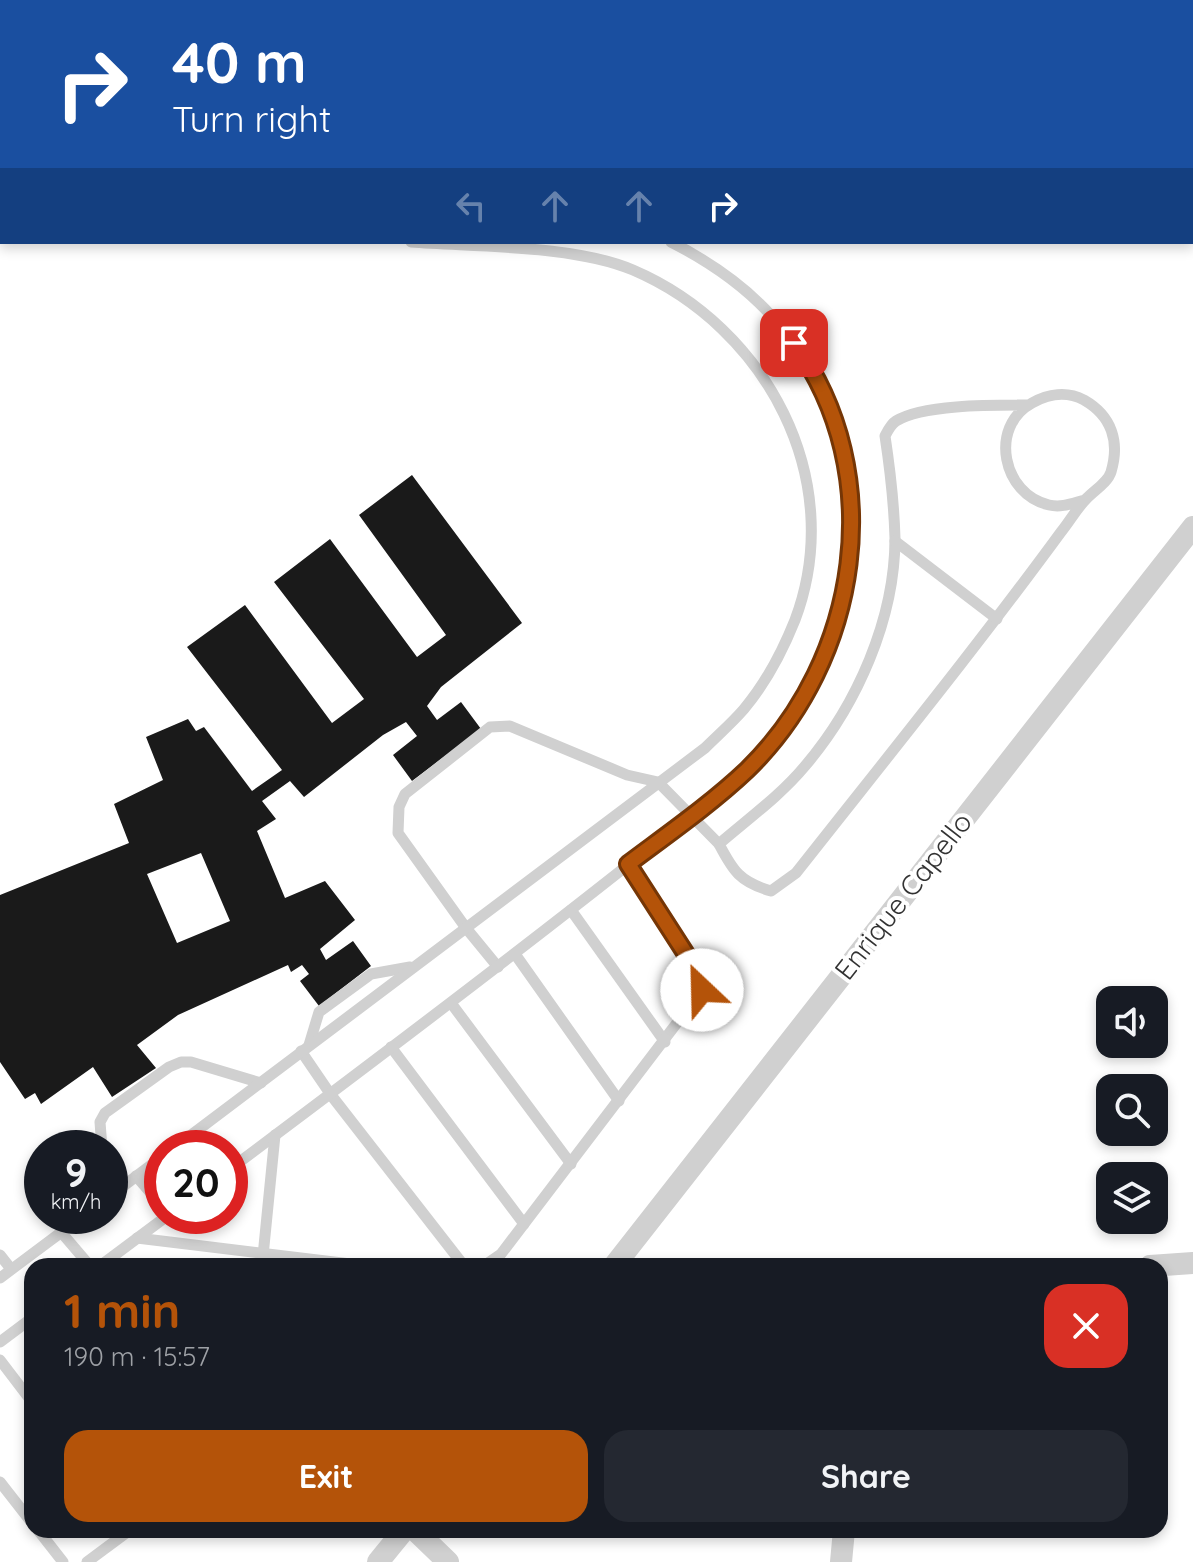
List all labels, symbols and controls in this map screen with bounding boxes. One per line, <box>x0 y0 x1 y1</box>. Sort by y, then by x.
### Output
text: 40 m <box>172 27 307 97</box>
icon: right <box>40 32 144 136</box>
text: Turn right <box>172 96 331 141</box>
icon: left <box>449 184 493 228</box>
icon: ahead <box>533 184 577 228</box>
icon: ahead <box>617 184 661 228</box>
icon: right <box>701 184 745 228</box>
pin <box>760 309 828 377</box>
icon: arrive <box>772 321 816 365</box>
street label: Enrique Capello <box>826 805 979 986</box>
position arrow <box>660 948 744 1032</box>
map controls <box>1096 986 1168 1234</box>
button: sound <box>1096 986 1168 1058</box>
button: search <box>1096 1074 1168 1146</box>
speed limit sign: 20 <box>144 1130 248 1234</box>
text: 9 <box>65 1147 87 1197</box>
button: layers <box>1096 1162 1168 1234</box>
text: km/h <box>51 1189 101 1214</box>
text: 1 min <box>64 1280 180 1340</box>
button: close <box>1044 1284 1128 1368</box>
text: 190 m · 15:57 <box>64 1340 210 1373</box>
button: Exit <box>64 1430 588 1522</box>
button: Share <box>604 1430 1128 1522</box>

